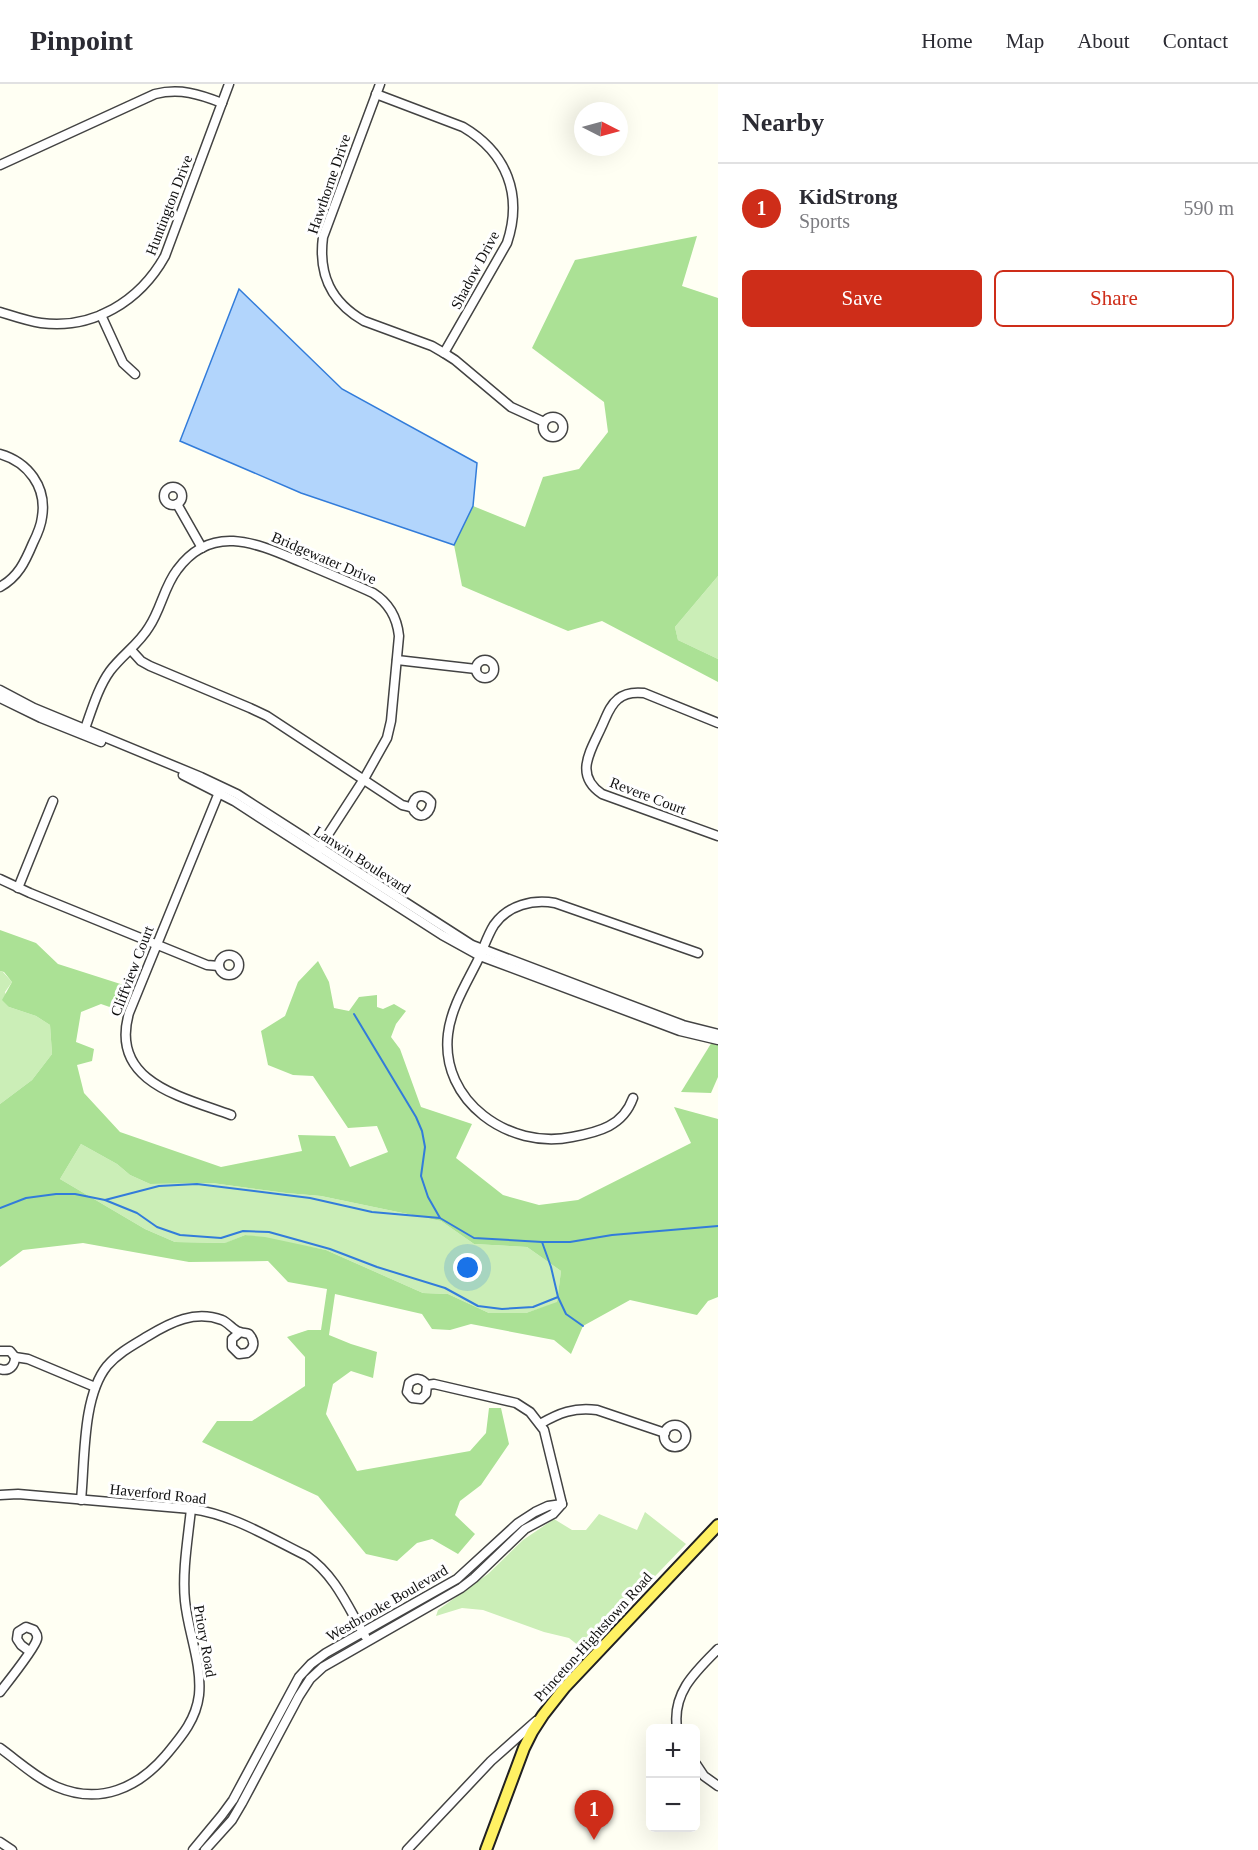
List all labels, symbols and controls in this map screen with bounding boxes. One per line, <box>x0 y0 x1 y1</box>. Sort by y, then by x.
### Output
text: Pinpoint <box>30 25 133 56</box>
text: Home <box>921 29 973 53</box>
text: Map <box>1006 29 1044 53</box>
text: About <box>1077 29 1130 53</box>
text: Contact <box>1163 29 1228 53</box>
north arrow <box>574 102 628 156</box>
text: Nearby <box>742 108 824 137</box>
street label: Hawthorne Drive <box>304 132 354 236</box>
street label: Huntington Drive <box>142 152 196 257</box>
text: KidStrong <box>799 184 898 209</box>
text: 1 <box>757 197 767 219</box>
text: 590 m <box>1183 197 1234 219</box>
text: Sports <box>799 210 850 232</box>
street label: Shadow Drive <box>448 228 502 312</box>
button: Save <box>742 270 982 327</box>
button: Share <box>994 270 1234 327</box>
street label: Bridgewater Drive <box>269 529 379 587</box>
street label: Revere Court <box>608 774 689 818</box>
street label: Lanwin Boulevard <box>311 823 414 897</box>
street label: Cliffview Court <box>107 923 157 1018</box>
your location <box>453 1253 482 1282</box>
street label: Haverford Road <box>109 1481 208 1507</box>
street label: Westbrooke Boulevard <box>323 1561 451 1644</box>
street label: Princeton-Hightstown Road <box>531 1569 655 1705</box>
street label: Priory Road <box>191 1604 219 1679</box>
map controls <box>646 1724 700 1832</box>
button: + <box>646 1724 700 1778</box>
button: − <box>646 1778 700 1832</box>
pin: 1 <box>574 1790 614 1840</box>

